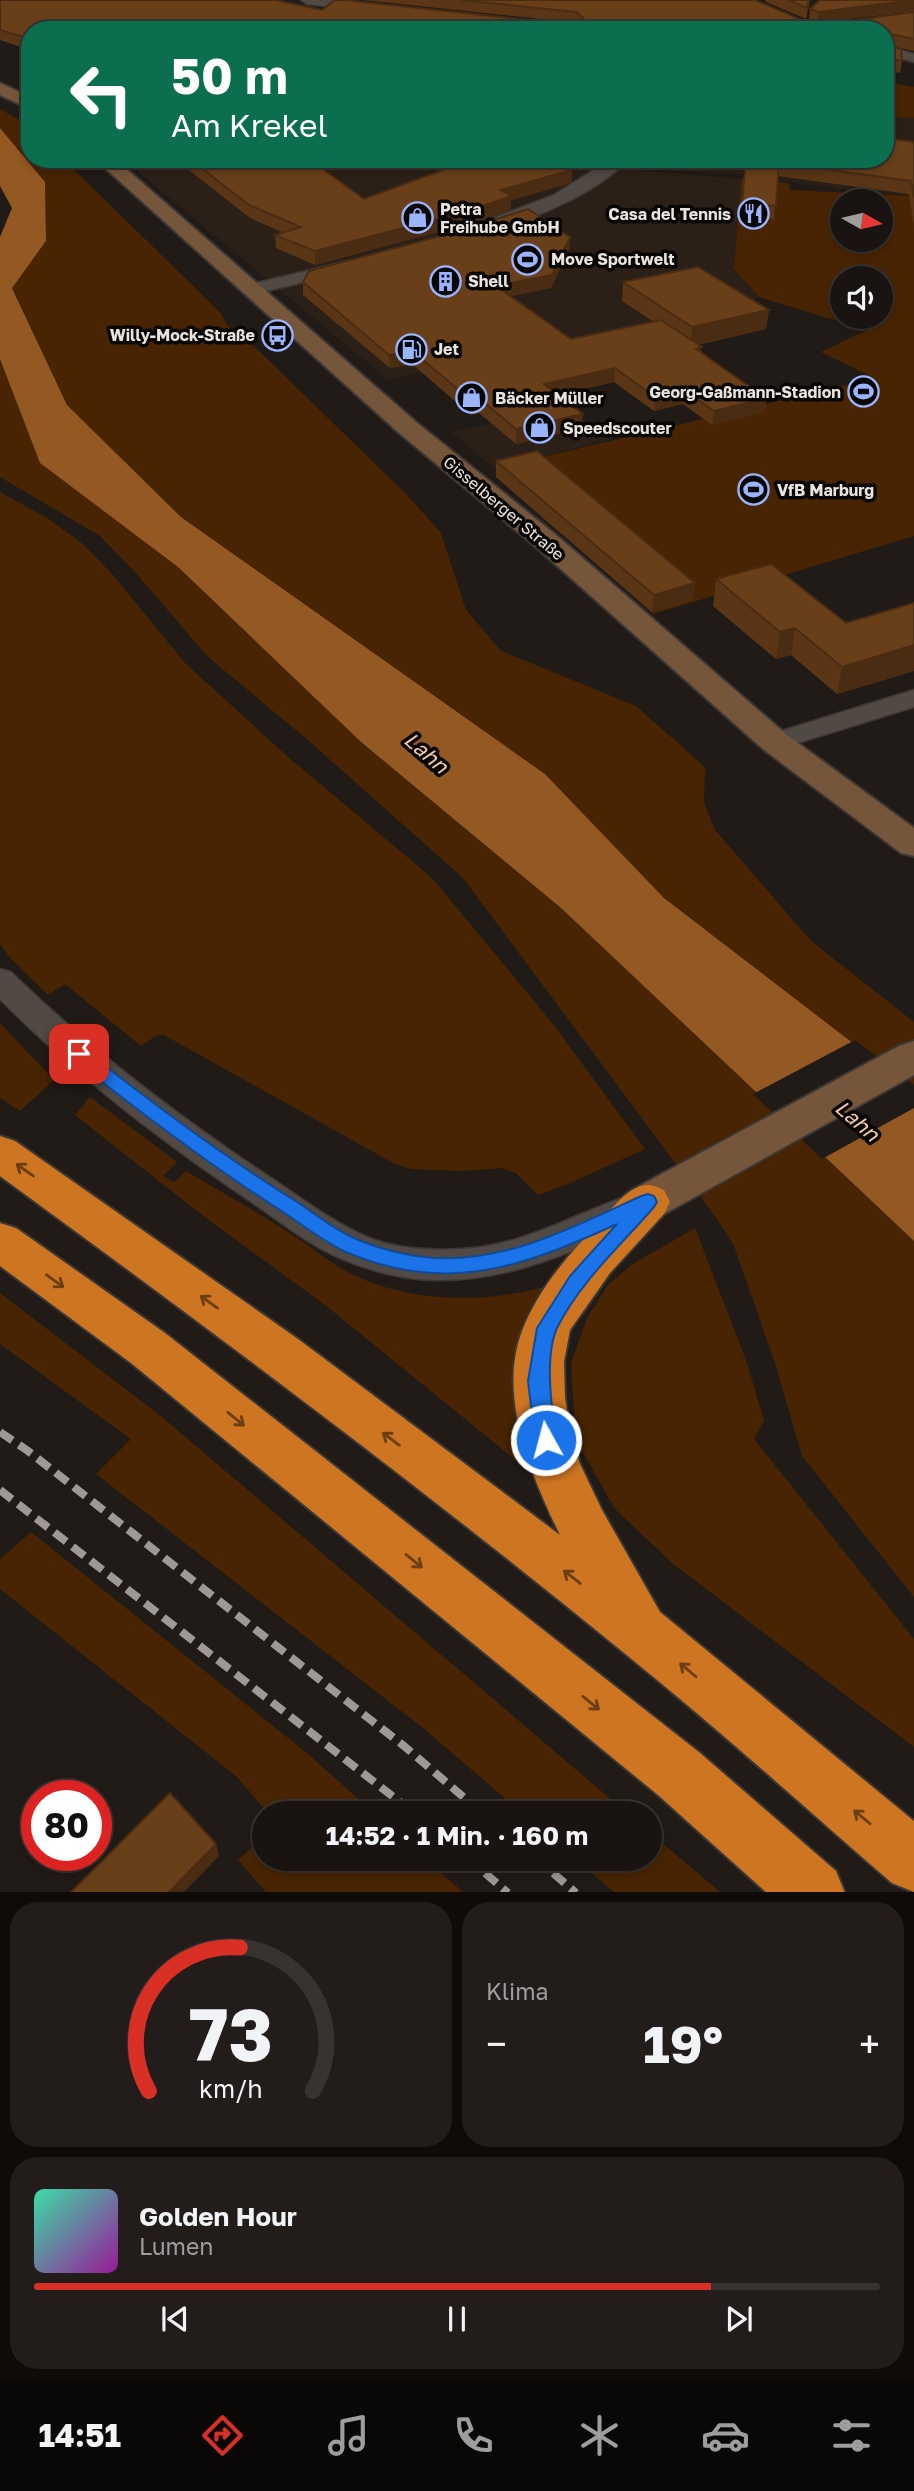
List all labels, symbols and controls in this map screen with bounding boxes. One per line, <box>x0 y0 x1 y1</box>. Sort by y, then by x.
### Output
text: 50 m <box>171 46 288 105</box>
icon: left <box>56 49 147 140</box>
text: Am Krekel <box>171 106 328 144</box>
north arrow <box>830 189 892 252</box>
map controls <box>830 189 893 329</box>
restaurant icon: Casa del Tennis <box>737 197 771 231</box>
place label: Petra Freihube GmbH <box>440 199 560 237</box>
shop icon: Petra Freihube GmbH <box>400 201 434 235</box>
place label: Casa del Tennis <box>608 204 731 224</box>
sports icon: Move Sportwelt <box>511 242 545 276</box>
place label: Move Sportwelt <box>551 249 675 269</box>
building icon: Shell <box>428 264 462 298</box>
button: sound <box>830 266 893 329</box>
place label: Shell <box>468 271 509 291</box>
bus stop icon: Willy-Mock-Straße <box>261 318 295 352</box>
place label: Willy-Mock-Straße <box>110 325 255 345</box>
fuel station icon: Jet <box>394 332 428 366</box>
place label: Jet <box>434 339 459 359</box>
sports icon: Georg-Gaßmann-Stadion <box>847 375 881 409</box>
shop icon: Bäcker Müller <box>455 381 489 415</box>
place label: Georg-Gaßmann-Stadion <box>649 382 841 402</box>
place label: Bäcker Müller <box>495 388 603 408</box>
shop icon: Speedscouter <box>523 411 557 445</box>
place label: Speedscouter <box>563 418 672 438</box>
street label: Gisselberger Straße <box>440 452 568 564</box>
sports icon: VfB Marburg <box>737 473 771 507</box>
place label: VfB Marburg <box>777 480 874 500</box>
water label: Lahn <box>399 726 455 779</box>
pin <box>49 1024 109 1084</box>
icon: arrive <box>60 1035 98 1073</box>
water label: Lahn <box>830 1094 886 1147</box>
one-way arrow <box>16 1162 35 1177</box>
one-way arrow <box>45 1274 64 1288</box>
one-way arrow <box>200 1295 219 1310</box>
position arrow <box>509 1403 583 1477</box>
one-way arrow <box>227 1411 245 1426</box>
one-way arrow <box>383 1431 401 1446</box>
one-way arrow <box>404 1553 422 1569</box>
one-way arrow <box>563 1570 581 1585</box>
one-way arrow <box>679 1662 697 1678</box>
one-way arrow <box>582 1696 600 1711</box>
speed limit sign: 80 <box>21 1780 112 1871</box>
one-way arrow <box>853 1809 871 1825</box>
text: 14:52 · 1 Min. · 160 m <box>326 1820 588 1851</box>
text: Klima <box>486 1977 549 2005</box>
text: 73 <box>189 1990 273 2077</box>
text: 19° <box>643 2012 723 2074</box>
text: − <box>486 2021 507 2066</box>
text: + <box>859 2021 880 2066</box>
text: km/h <box>199 2072 263 2103</box>
text: Golden Hour <box>139 2201 297 2232</box>
text: Lumen <box>139 2232 213 2260</box>
icon: previous <box>156 2300 194 2338</box>
icon: pause <box>438 2300 476 2338</box>
icon: next <box>720 2300 758 2338</box>
icon: directions <box>198 2411 247 2460</box>
icon: music <box>324 2411 373 2460</box>
icon: phone <box>449 2411 498 2460</box>
icon: climate <box>575 2411 624 2460</box>
icon: car <box>701 2411 750 2460</box>
icon: filters <box>827 2411 876 2460</box>
text: 14:51 <box>38 2416 121 2454</box>

